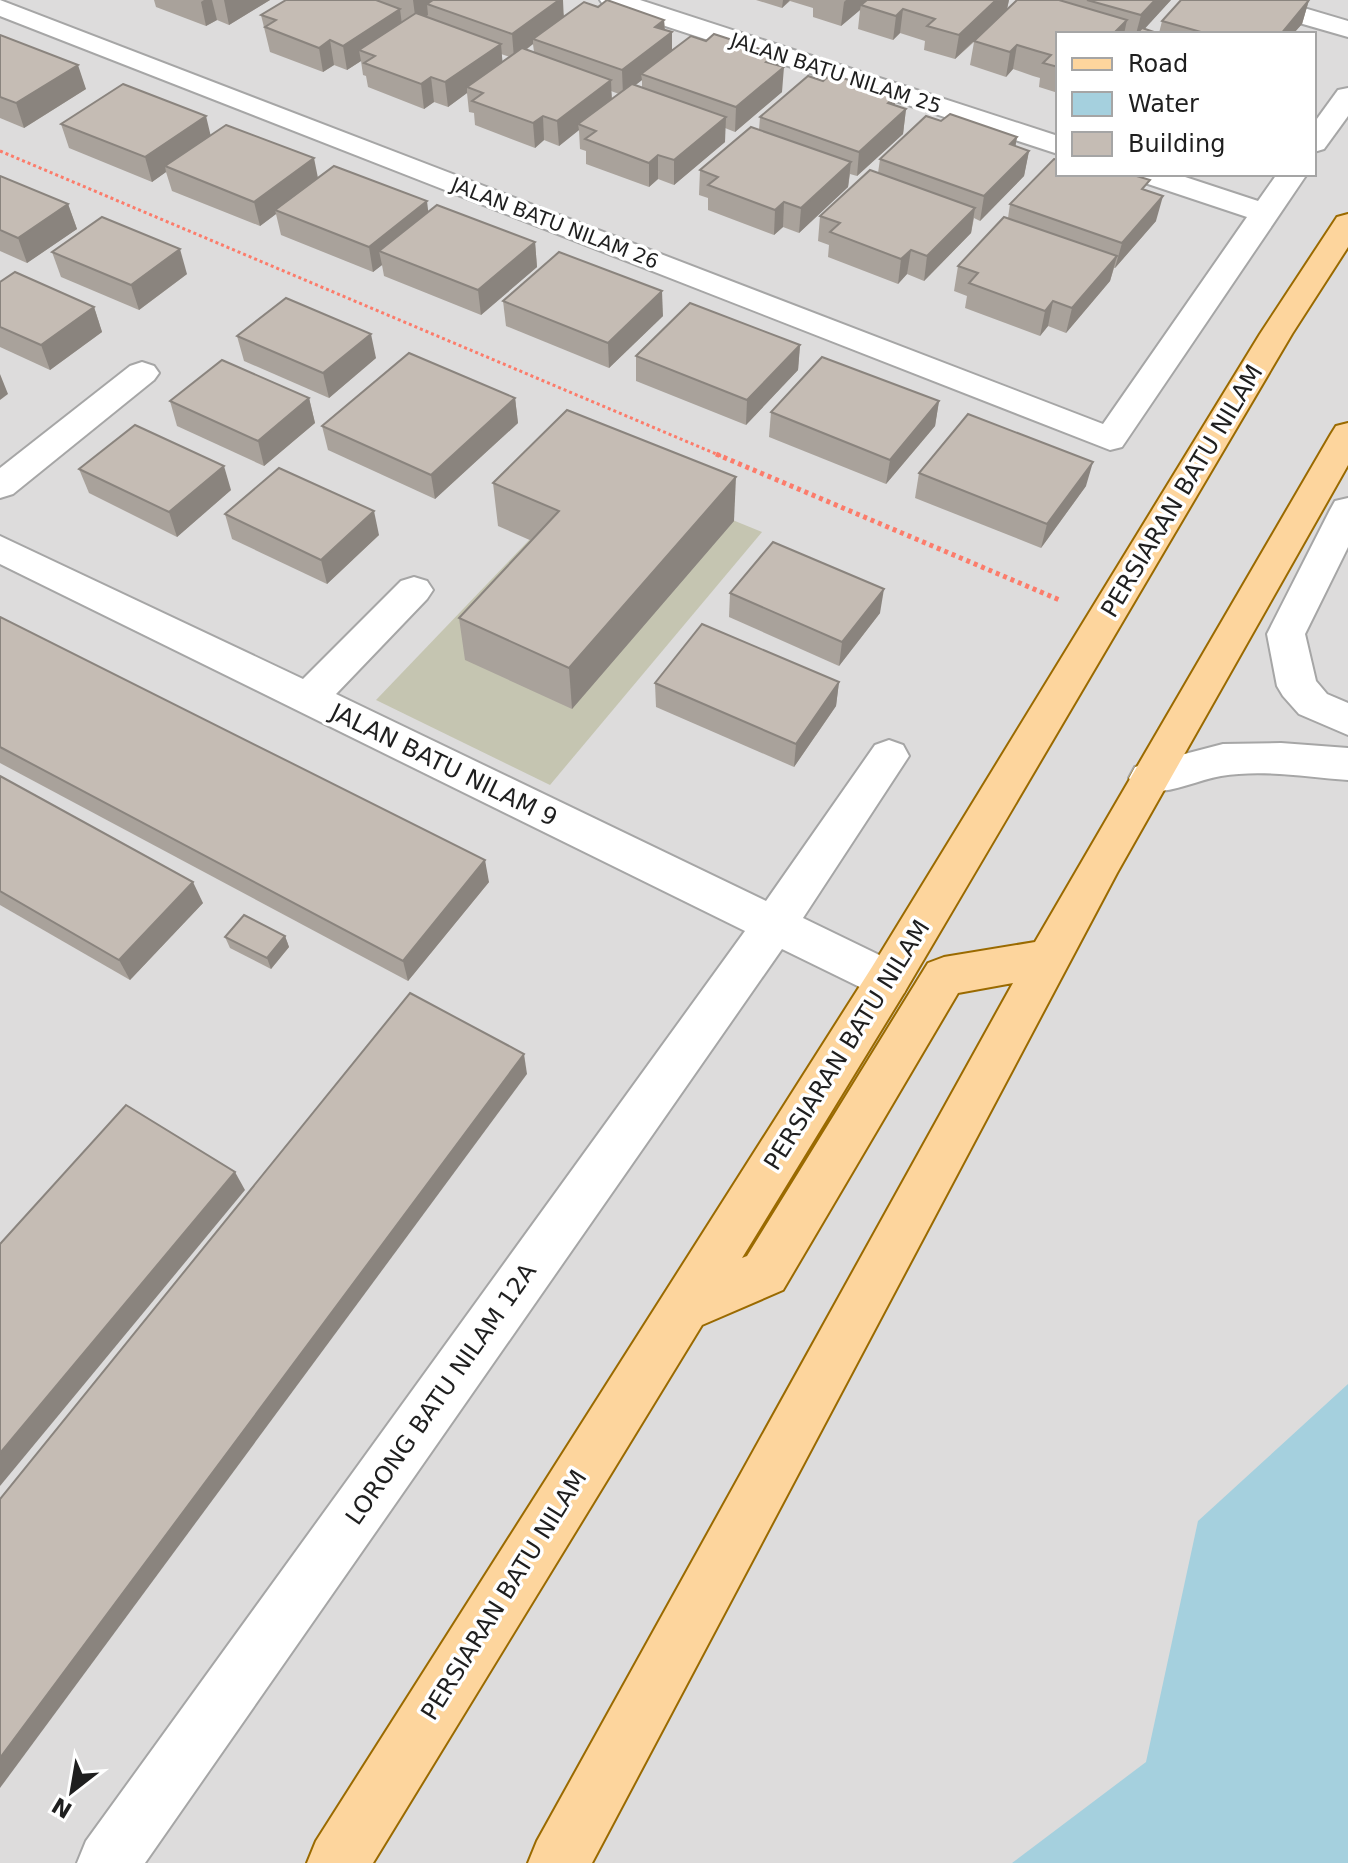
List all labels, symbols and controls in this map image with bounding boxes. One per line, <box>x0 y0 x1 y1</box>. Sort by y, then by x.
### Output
street label: JALAN BATU NILAM 25 <box>726 27 944 118</box>
legend <box>1056 32 1316 176</box>
text: Road <box>1128 50 1188 78</box>
text: Water <box>1128 90 1199 118</box>
text: Building <box>1128 130 1225 158</box>
street label: JALAN BATU NILAM 26 <box>446 172 662 274</box>
street label: PERSIARAN BATU NILAM <box>1095 360 1269 622</box>
street label: JALAN BATU NILAM 9 <box>324 697 562 832</box>
street label: PERSIARAN BATU NILAM <box>758 915 936 1175</box>
street label: LORONG BATU NILAM 12A <box>340 1257 542 1530</box>
street label: PERSIARAN BATU NILAM <box>415 1465 593 1725</box>
north arrow <box>32 1751 112 1831</box>
text: N <box>48 1792 76 1823</box>

